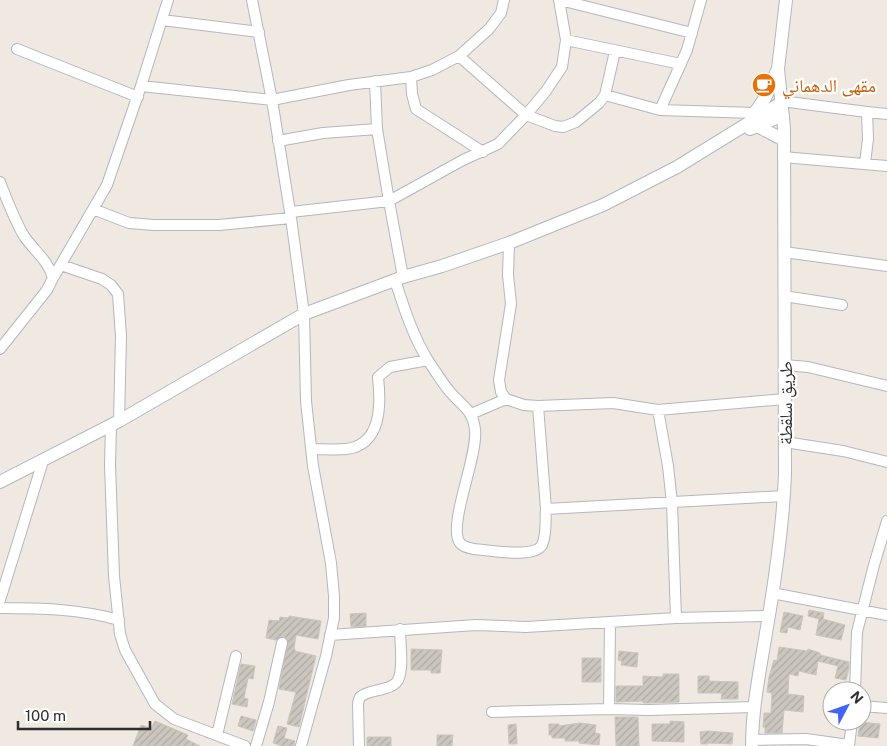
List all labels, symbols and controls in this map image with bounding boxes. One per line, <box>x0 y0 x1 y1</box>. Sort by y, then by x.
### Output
cafe icon: مقهى الدهماني <box>751 72 777 98</box>
place label: مقهى الدهماني <box>782 75 876 100</box>
street label: طريق سلقطة <box>775 361 797 445</box>
north arrow <box>822 681 872 731</box>
text: N <box>847 688 866 707</box>
scale bar <box>18 698 150 730</box>
text: 100 m <box>25 707 66 724</box>

